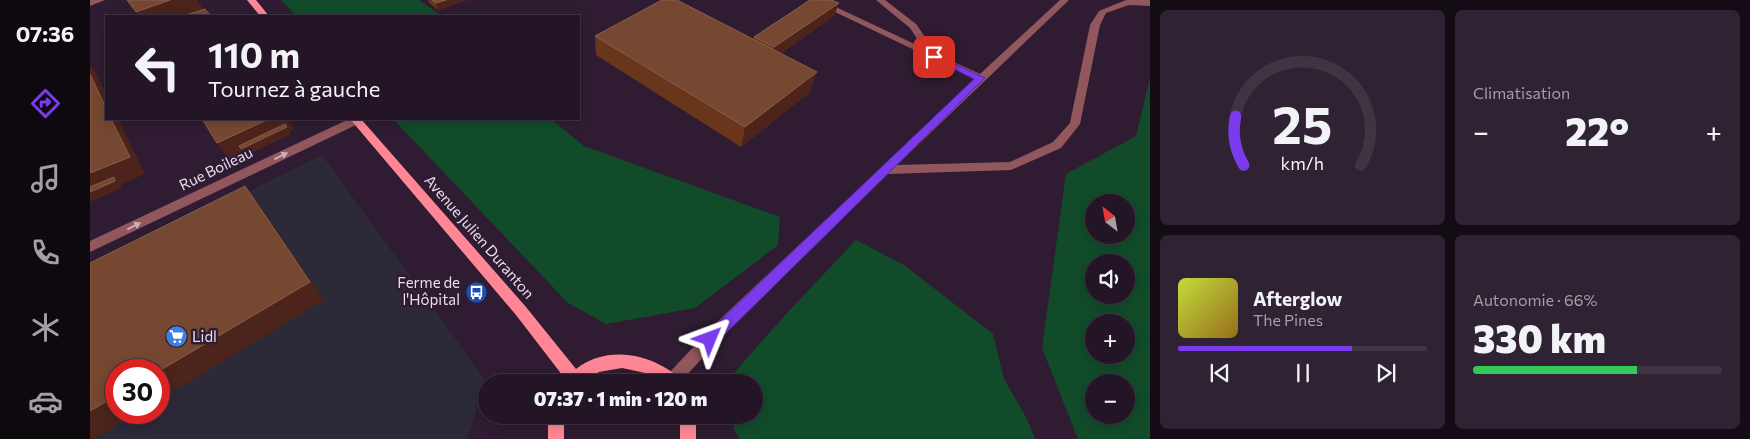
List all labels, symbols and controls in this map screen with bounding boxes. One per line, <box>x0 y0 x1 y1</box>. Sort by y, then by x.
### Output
text: 07:36 <box>16 20 74 47</box>
text: 110 m <box>208 32 300 75</box>
icon: left <box>125 35 190 100</box>
pin <box>913 36 955 78</box>
icon: arrive <box>920 43 948 71</box>
text: Tournez à gauche <box>208 75 380 102</box>
text: Climatisation <box>1473 83 1570 102</box>
icon: directions <box>28 86 63 121</box>
text: 25 <box>1273 91 1332 155</box>
text: 22° <box>1565 107 1629 154</box>
text: − <box>1473 114 1489 148</box>
text: + <box>1706 114 1722 148</box>
street label: Rue Boileau <box>176 143 255 194</box>
one-way arrow <box>273 152 288 160</box>
text: km/h <box>1281 152 1324 174</box>
icon: music <box>28 161 63 196</box>
street label: Avenue Julien Duranton <box>421 171 538 302</box>
north arrow <box>1085 194 1135 244</box>
map controls <box>1085 194 1135 424</box>
one-way arrow <box>127 222 141 230</box>
icon: phone <box>28 235 63 270</box>
button: sound <box>1085 254 1135 304</box>
place label: Ferme de l'Hôpital <box>397 273 460 308</box>
bus stop icon: Ferme de l'Hôpital <box>464 280 488 304</box>
text: Afterglow <box>1253 287 1342 310</box>
text: Autonomie · 66% <box>1473 290 1597 309</box>
icon: climate <box>28 310 63 345</box>
text: The Pines <box>1253 310 1323 329</box>
position arrow <box>683 312 735 364</box>
button: + <box>1085 314 1135 364</box>
text: 330 km <box>1473 314 1606 361</box>
supermarket icon: Lidl <box>164 325 188 349</box>
place label: Lidl <box>192 327 217 345</box>
speed limit sign: 30 <box>105 359 170 424</box>
icon: previous <box>1206 359 1234 387</box>
icon: pause <box>1289 359 1317 387</box>
icon: next <box>1372 359 1400 387</box>
button: − <box>1085 374 1135 424</box>
icon: car <box>28 384 63 419</box>
text: 07:37 · 1 min · 120 m <box>534 387 707 410</box>

